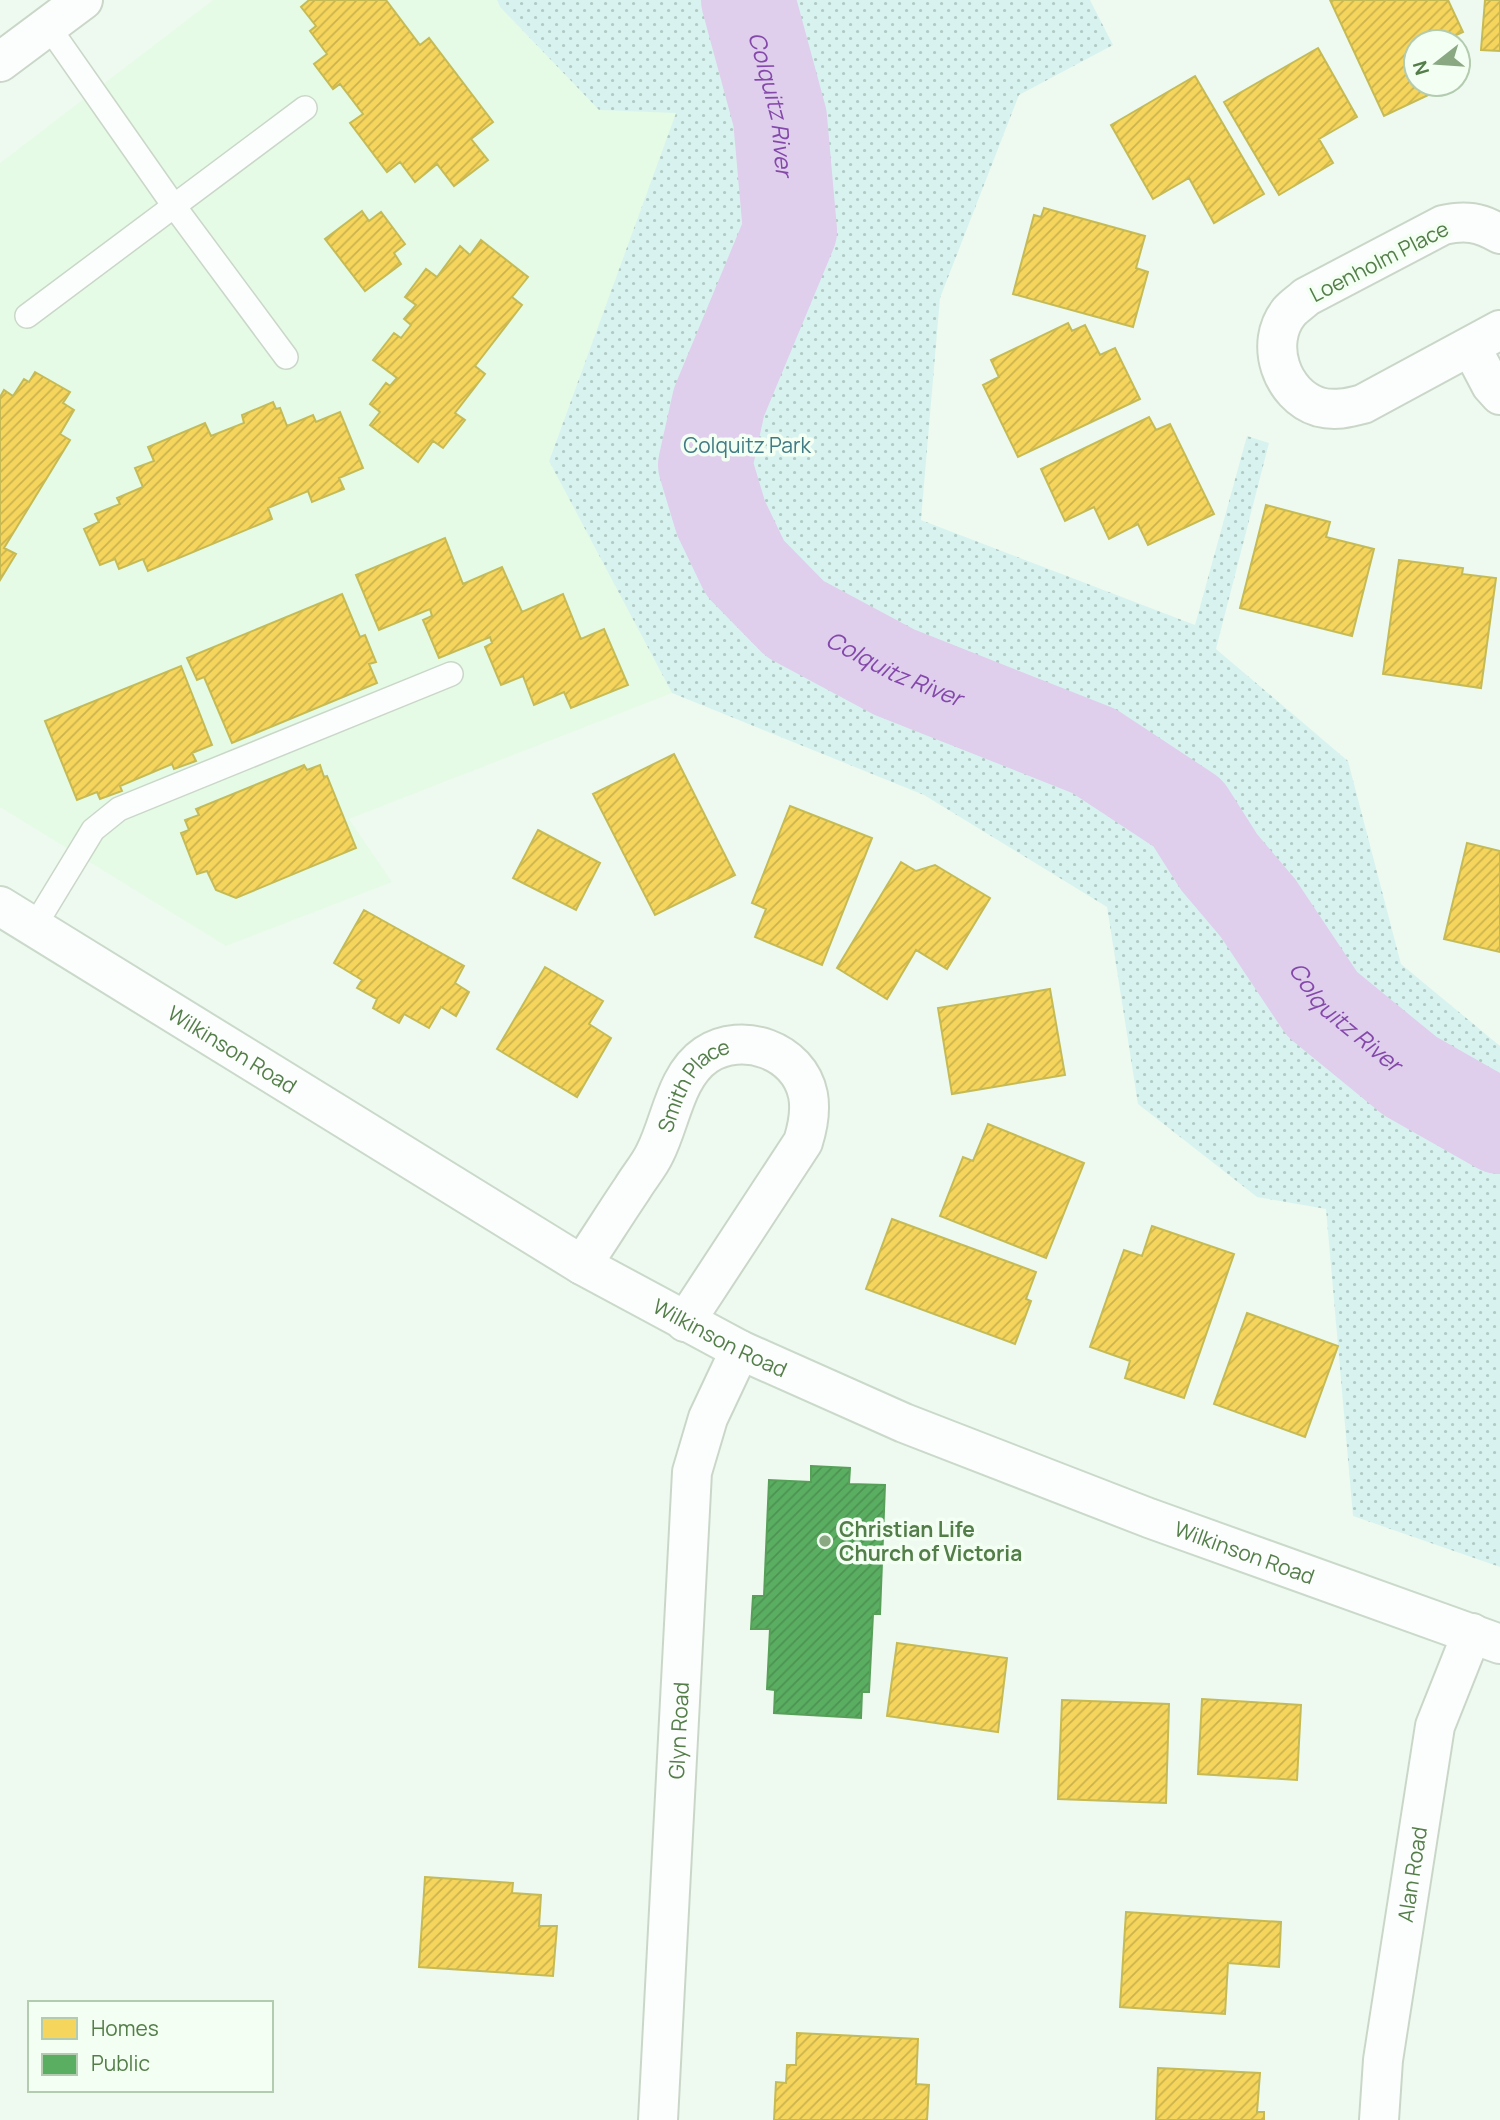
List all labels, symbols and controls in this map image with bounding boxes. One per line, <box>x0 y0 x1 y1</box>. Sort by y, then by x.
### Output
water label: Colquitz River <box>741 28 801 180</box>
north arrow <box>1402 28 1472 98</box>
text: N <box>1406 58 1435 78</box>
street label: Loenholm Place <box>1305 214 1453 308</box>
park label: Colquitz Park <box>683 431 811 459</box>
water label: Colquitz River <box>821 623 970 715</box>
water label: Colquitz River <box>1282 955 1411 1081</box>
street label: Wilkinson Road <box>163 999 302 1100</box>
street label: Smith Place <box>651 1032 733 1136</box>
street label: Wilkinson Road <box>648 1292 792 1383</box>
street label: Wilkinson Road <box>1171 1514 1318 1590</box>
place label: Christian Life Church of Victoria <box>839 1515 1022 1567</box>
marker: Christian Life Church of Victoria <box>817 1533 833 1549</box>
street label: Glyn Road <box>662 1681 695 1780</box>
street label: Alan Road <box>1391 1825 1433 1924</box>
legend <box>28 2001 273 2092</box>
text: Homes <box>91 2014 159 2042</box>
text: Public <box>91 2049 150 2077</box>

